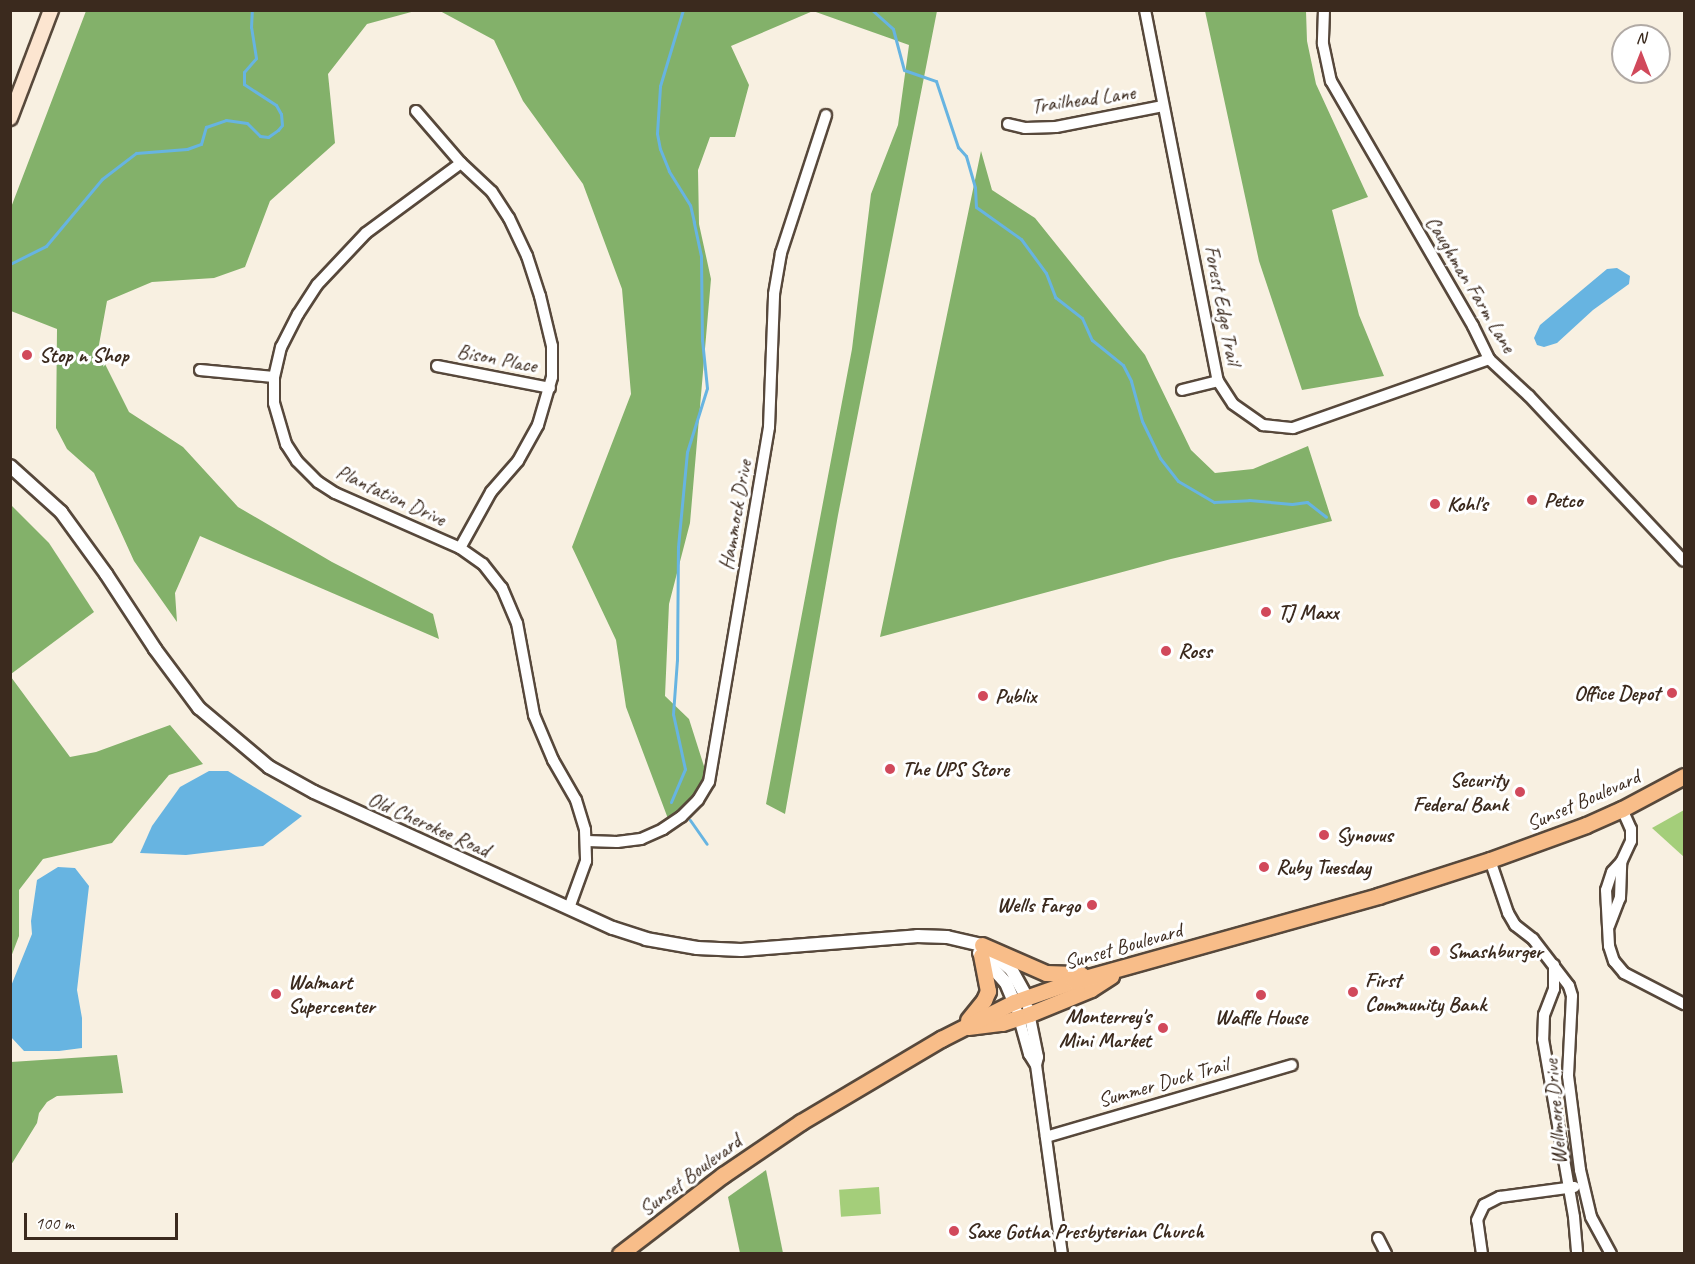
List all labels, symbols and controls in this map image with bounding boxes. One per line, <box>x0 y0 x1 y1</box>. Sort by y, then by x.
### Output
north arrow <box>1611 24 1671 84</box>
text: N <box>1636 28 1646 48</box>
street label: Trailhead Lane <box>1029 79 1137 119</box>
street label: Caughman Farm Lane <box>1420 210 1522 358</box>
street label: Forest Edge Trail <box>1199 243 1247 367</box>
street label: Bison Place <box>455 338 539 378</box>
place label: Stop n Shop <box>39 342 128 368</box>
marker: Stop n Shop <box>20 348 34 362</box>
street label: Hammock Drive <box>713 458 757 572</box>
street label: Plantation Drive <box>332 459 450 531</box>
place label: Petco <box>1544 487 1583 513</box>
place label: Kohl's <box>1447 491 1488 517</box>
marker: Petco <box>1525 493 1539 507</box>
marker: Kohl's <box>1428 497 1442 511</box>
place label: TJ Maxx <box>1278 599 1338 625</box>
marker: TJ Maxx <box>1259 605 1273 619</box>
place label: Ross <box>1178 638 1212 664</box>
marker: Ross <box>1159 644 1173 658</box>
place label: Office Depot <box>1574 680 1660 706</box>
place label: Publix <box>995 683 1036 709</box>
marker: Office Depot <box>1665 686 1679 700</box>
marker: Publix <box>976 689 990 703</box>
place label: The UPS Store <box>902 756 1009 782</box>
marker: The UPS Store <box>883 762 897 776</box>
street label: Sunset Boulevard <box>1522 764 1644 836</box>
place label: Security Federal Bank <box>1413 767 1508 817</box>
marker: Security Federal Bank <box>1513 785 1527 799</box>
street label: Old Cherokee Road <box>364 786 494 862</box>
place label: Synovus <box>1336 822 1393 848</box>
marker: Synovus <box>1317 828 1331 842</box>
place label: Ruby Tuesday <box>1276 854 1370 880</box>
marker: Ruby Tuesday <box>1257 860 1271 874</box>
place label: Wells Fargo <box>996 892 1080 918</box>
marker: Wells Fargo <box>1085 898 1099 912</box>
street label: Sunset Boulevard <box>1061 917 1185 975</box>
place label: Smashburger <box>1447 938 1543 964</box>
marker: Smashburger <box>1428 944 1442 958</box>
place label: First Community Bank <box>1365 967 1486 1017</box>
place label: Walmart Supercenter <box>288 969 374 1019</box>
marker: First Community Bank <box>1346 985 1360 999</box>
marker: Walmart Supercenter <box>269 987 283 1001</box>
marker: Waffle House <box>1254 988 1268 1002</box>
place label: Monterrey's Mini Market <box>1058 1003 1151 1053</box>
place label: Waffle House <box>1215 1004 1307 1030</box>
marker: Monterrey's Mini Market <box>1156 1021 1170 1035</box>
street label: Summer Duck Trail <box>1095 1051 1231 1113</box>
street label: Wellmore Drive <box>1538 1058 1572 1166</box>
street label: Sunset Boulevard <box>634 1128 746 1222</box>
scale bar <box>27 1201 182 1239</box>
text: 100 m <box>35 1212 74 1234</box>
place label: Saxe Gotha Presbyterian Church <box>966 1218 1204 1244</box>
marker: Saxe Gotha Presbyterian Church <box>947 1224 961 1238</box>

